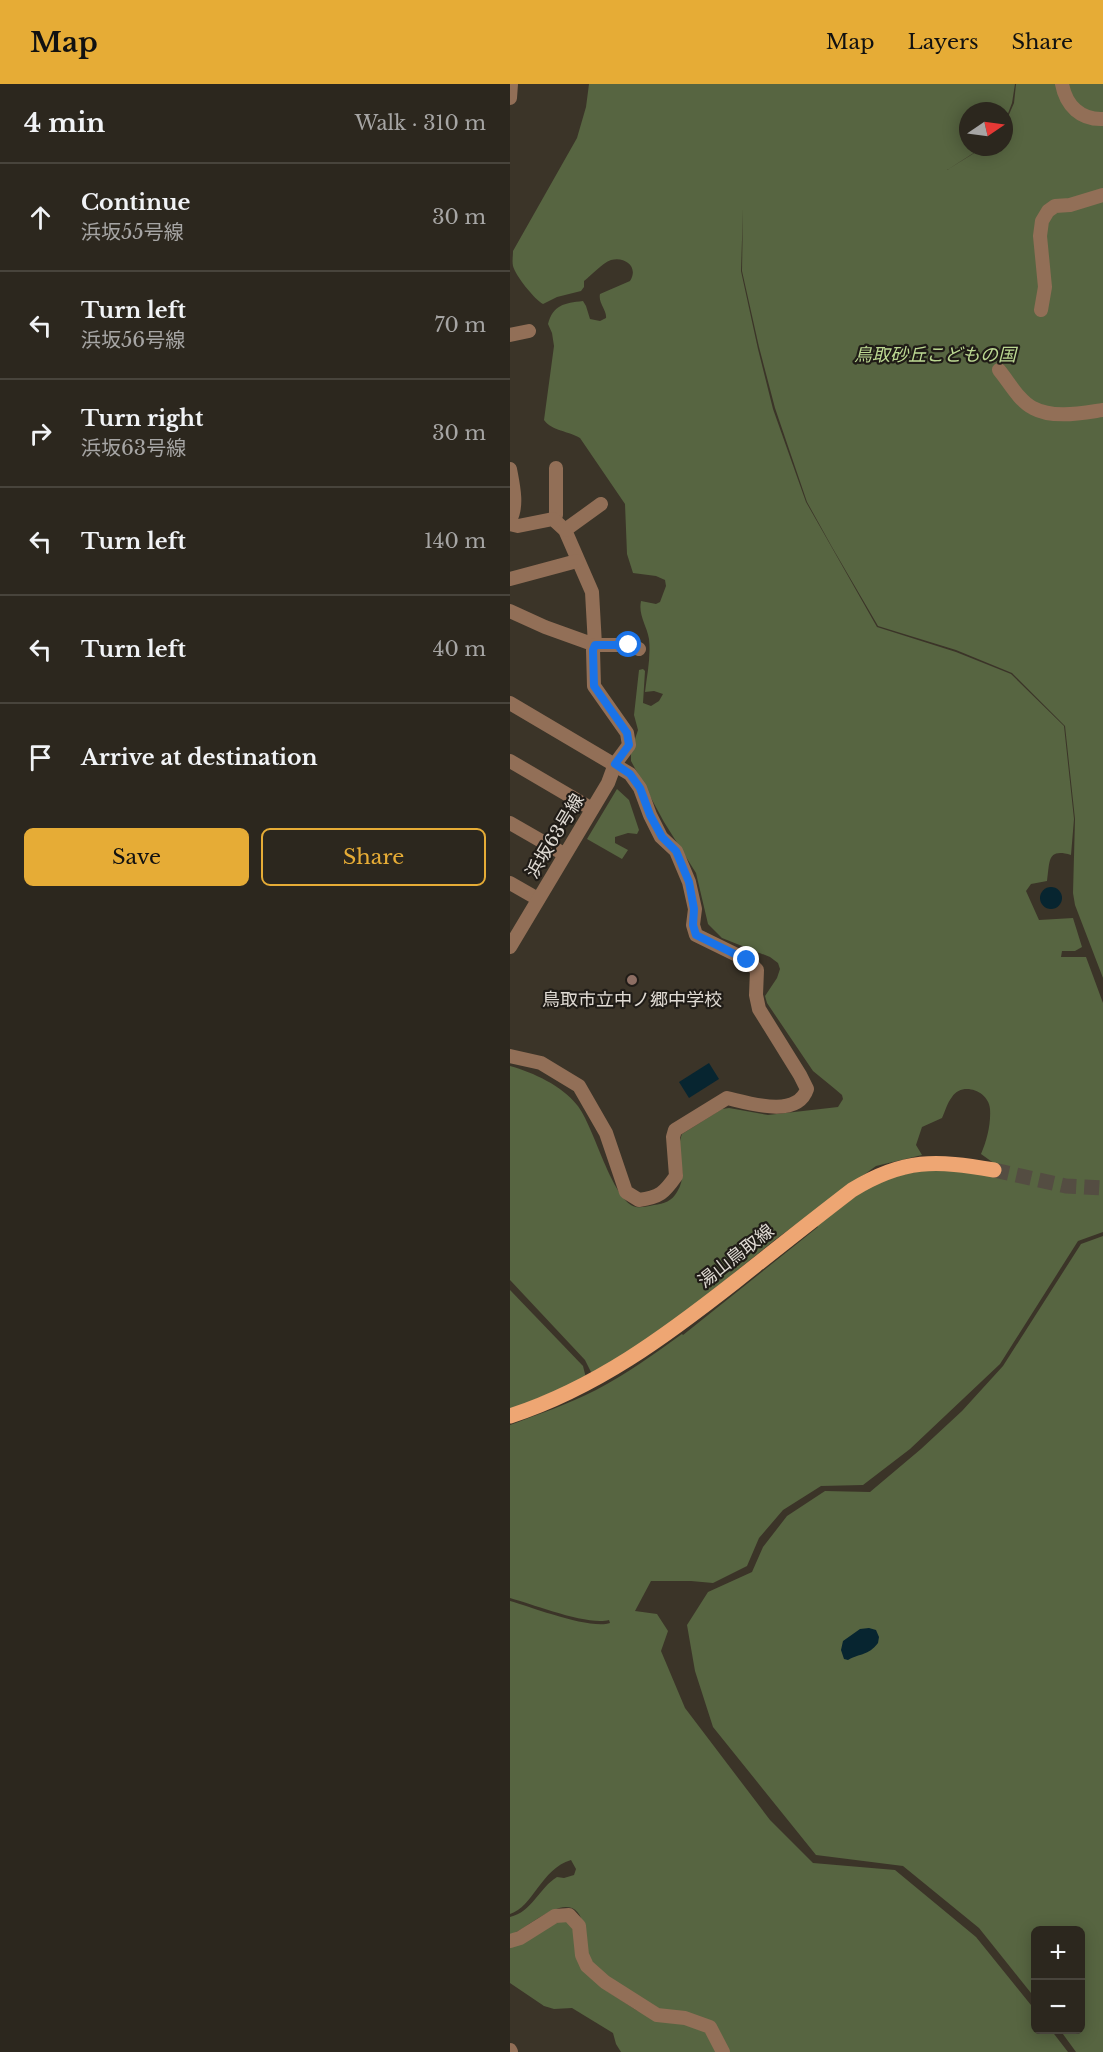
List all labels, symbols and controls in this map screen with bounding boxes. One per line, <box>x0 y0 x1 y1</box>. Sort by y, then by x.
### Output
text: Map <box>30 25 98 60</box>
text: Map <box>826 29 875 55</box>
text: Layers <box>908 29 979 55</box>
text: Share <box>1012 29 1073 55</box>
north arrow <box>959 102 1013 156</box>
text: 4 min <box>24 107 105 139</box>
text: Walk · 310 m <box>355 111 486 135</box>
text: Continue <box>81 189 190 216</box>
icon: ahead <box>24 201 57 234</box>
text: 30 m <box>432 205 486 229</box>
text: 浜坂55号線 <box>81 220 184 244</box>
text: Turn left <box>81 297 186 324</box>
icon: left <box>24 309 57 342</box>
text: 70 m <box>434 313 486 337</box>
text: 浜坂56号線 <box>81 328 185 352</box>
park label: 鳥取砂丘こどもの国 <box>854 344 1019 366</box>
text: Turn right <box>81 405 203 432</box>
icon: right <box>24 417 57 450</box>
text: 30 m <box>432 421 486 445</box>
text: 浜坂63号線 <box>81 436 186 460</box>
icon: left <box>24 525 57 558</box>
text: Turn left <box>81 528 186 555</box>
text: 140 m <box>424 529 486 553</box>
route start <box>615 631 641 657</box>
icon: left <box>24 633 57 666</box>
text: Turn left <box>81 636 186 663</box>
text: 40 m <box>433 637 486 661</box>
icon: arrive <box>24 741 57 774</box>
text: Arrive at destination <box>81 744 318 771</box>
street label: 浜坂63号線 <box>521 790 589 882</box>
button: Save <box>24 828 249 886</box>
button: Share <box>261 828 486 886</box>
route end <box>733 946 759 972</box>
marker: 鳥取市立中ノ郷中学校 <box>625 973 639 987</box>
place label: 鳥取市立中ノ郷中学校 <box>542 989 722 1011</box>
street label: 湯山鳥取線 <box>694 1220 778 1292</box>
map controls <box>1031 1926 1085 2034</box>
button: + <box>1031 1926 1085 1980</box>
button: − <box>1031 1980 1085 2034</box>

